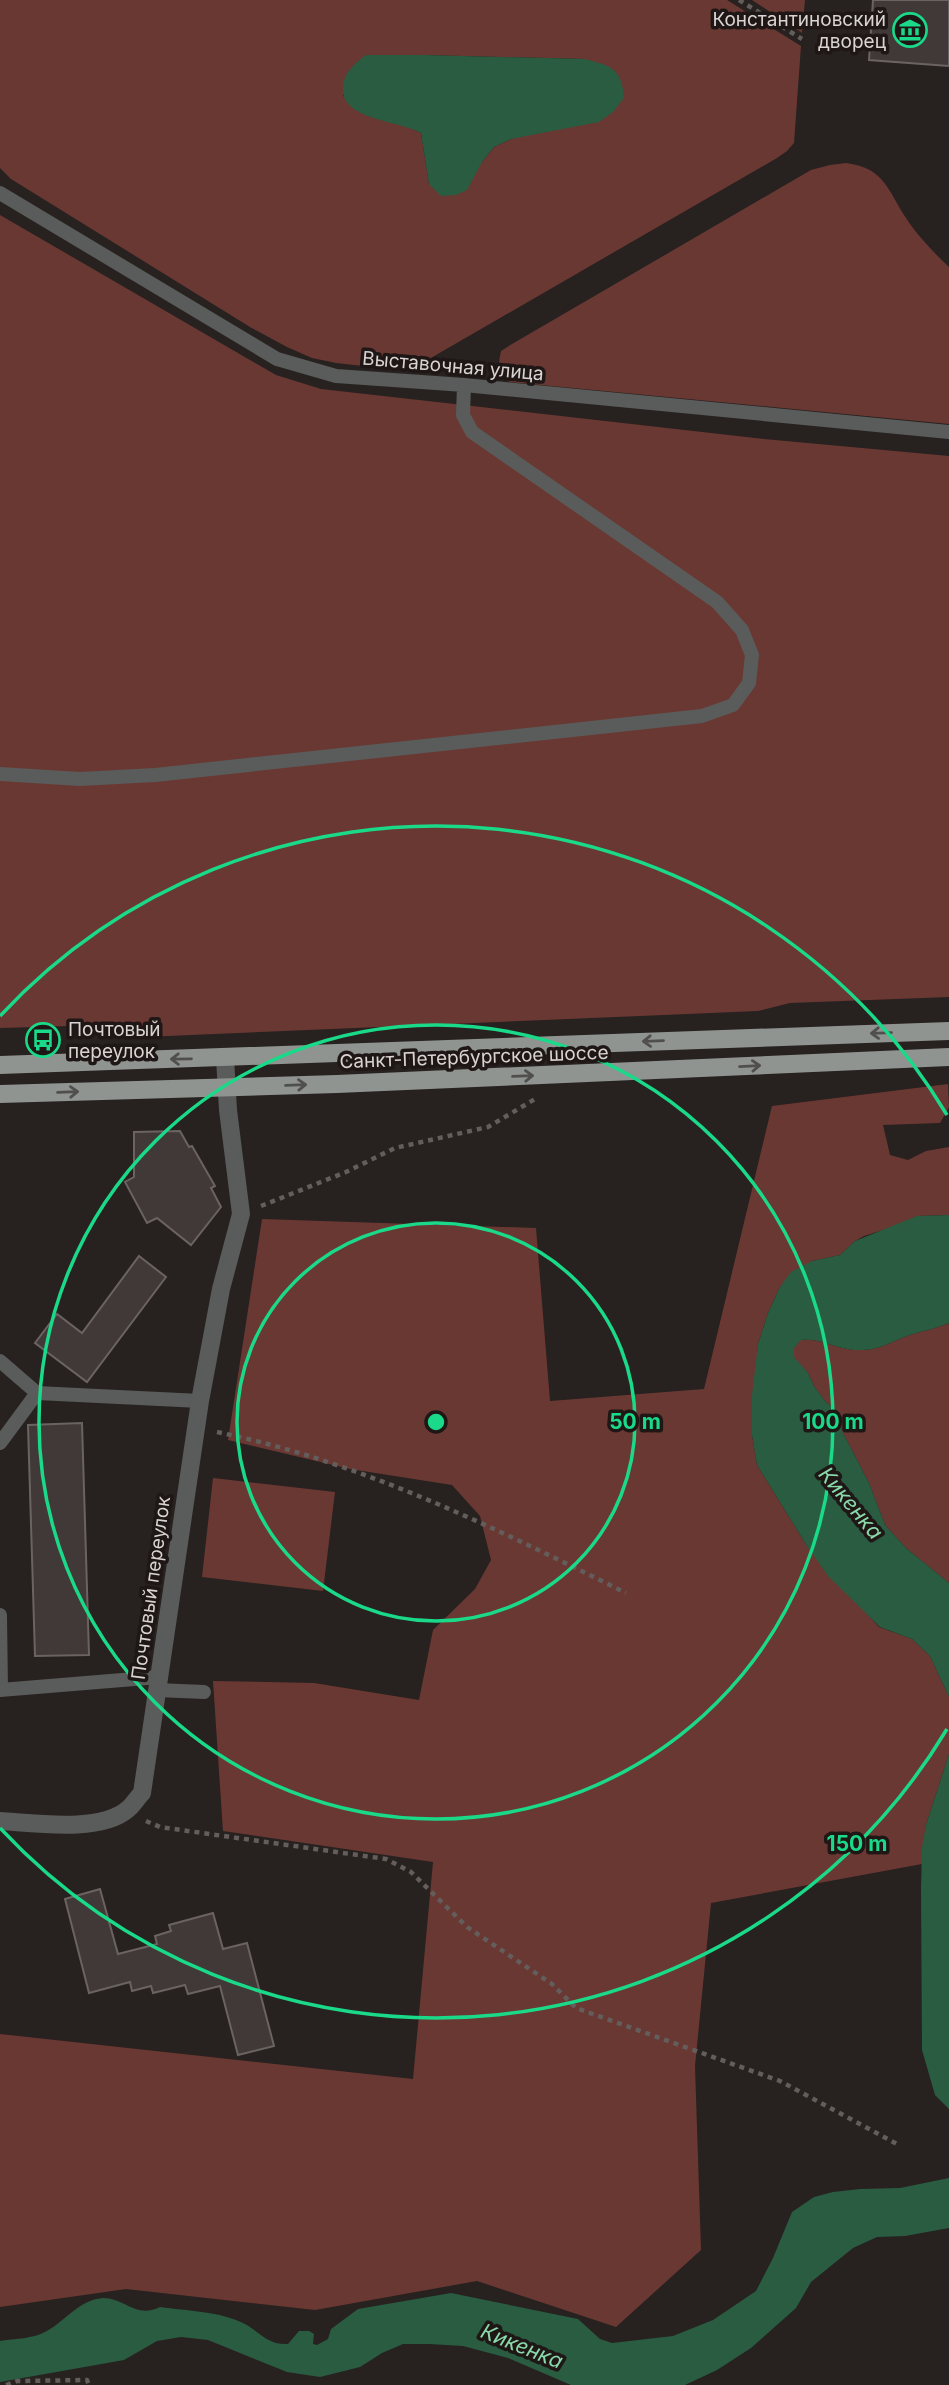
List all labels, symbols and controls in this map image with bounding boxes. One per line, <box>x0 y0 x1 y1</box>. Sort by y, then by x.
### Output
place label: Константиновский дворец <box>712 8 887 53</box>
museum icon: Константиновский дворец <box>891 11 929 49</box>
street label: Выставочная улица <box>361 347 545 385</box>
place label: Почтовый переулок <box>68 1018 161 1063</box>
bus stop icon: Почтовый переулок <box>24 1021 62 1059</box>
one-way arrow <box>870 1027 893 1040</box>
one-way arrow <box>642 1035 665 1048</box>
street label: Санкт-Петербургское шоссе <box>339 1041 609 1073</box>
one-way arrow <box>170 1053 193 1066</box>
one-way arrow <box>738 1059 761 1072</box>
one-way arrow <box>511 1069 534 1082</box>
one-way arrow <box>284 1078 307 1092</box>
one-way arrow <box>56 1086 79 1099</box>
text: 50 m <box>609 1409 661 1434</box>
text: 100 m <box>802 1409 864 1434</box>
centre of rings <box>424 1410 448 1434</box>
water label: Кикенка <box>814 1462 888 1544</box>
street label: Почтовый переулок <box>127 1494 175 1681</box>
text: 150 m <box>827 1831 887 1856</box>
water label: Кикенка <box>477 2318 567 2374</box>

